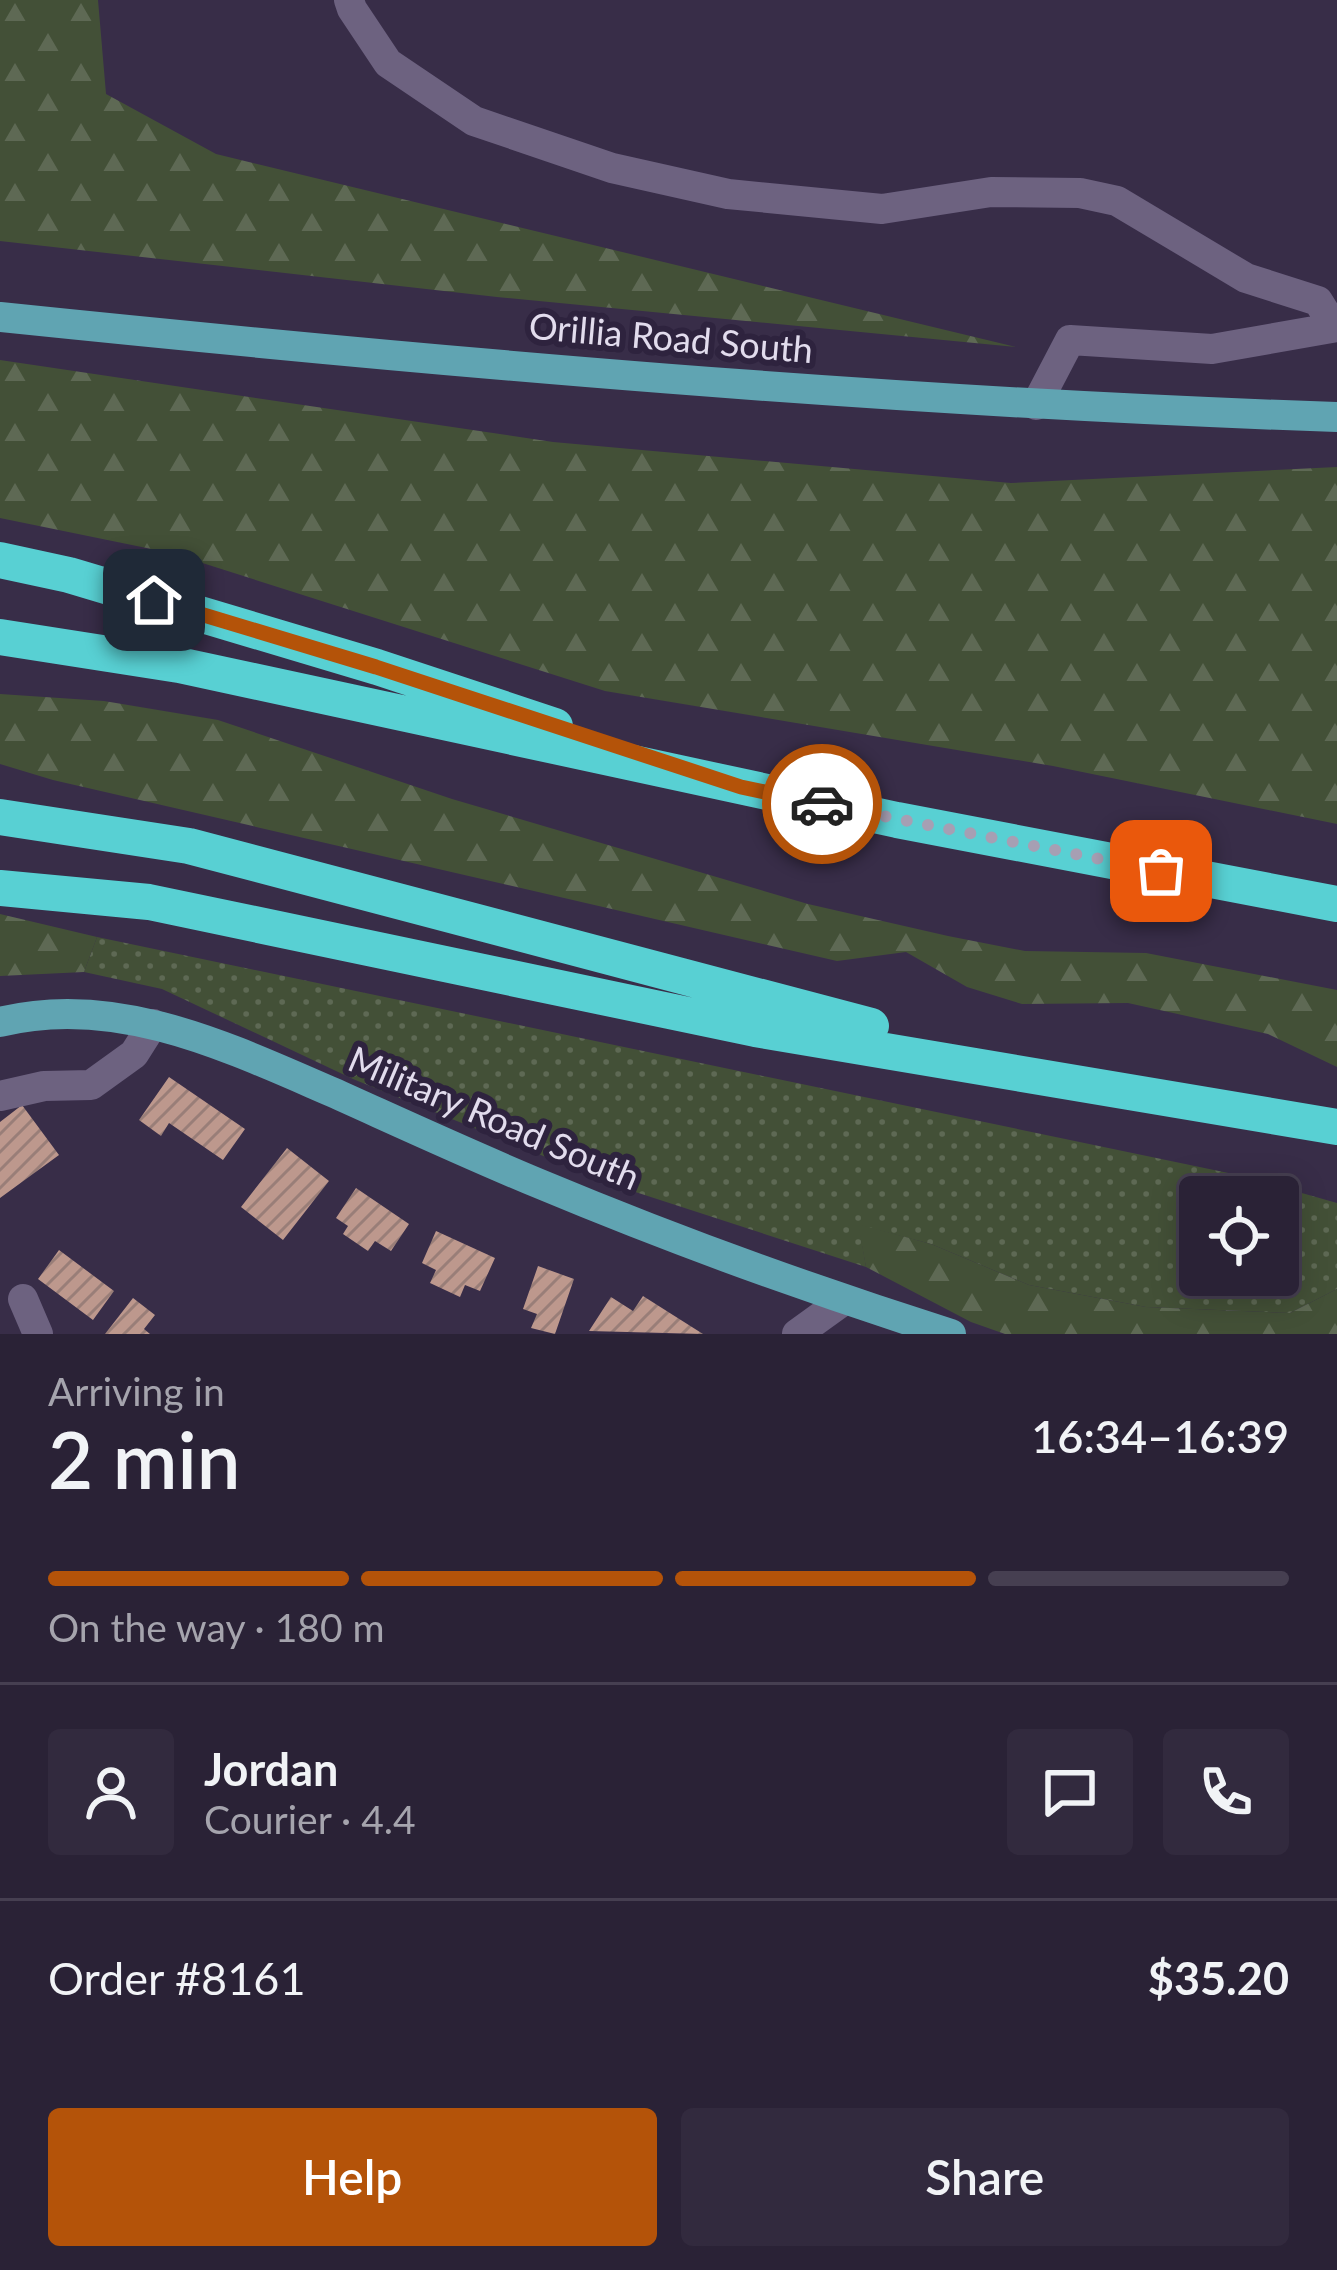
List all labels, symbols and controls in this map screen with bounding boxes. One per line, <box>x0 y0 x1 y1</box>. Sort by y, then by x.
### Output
street label: Orillia Road South <box>527 303 815 371</box>
pin <box>103 549 205 651</box>
icon: home <box>121 567 187 633</box>
courier <box>762 744 882 864</box>
icon: car <box>789 771 855 837</box>
pin <box>1110 820 1212 922</box>
icon: bag <box>1128 838 1194 904</box>
street label: Military Road South <box>342 1036 646 1198</box>
map controls <box>1179 1176 1299 1296</box>
button: locate <box>1179 1176 1299 1296</box>
text: Arriving in <box>48 1368 225 1414</box>
text: 16:34–16:39 <box>1031 1409 1289 1463</box>
text: 2 min <box>48 1412 241 1506</box>
text: On the way · 180 m <box>48 1604 385 1650</box>
button: person <box>48 1729 174 1855</box>
button: chat <box>1007 1729 1133 1855</box>
button: phone <box>1163 1729 1289 1855</box>
text: Jordan <box>204 1742 338 1796</box>
text: Courier · 4.4 <box>204 1796 416 1842</box>
text: Order #8161 <box>48 1951 306 2005</box>
text: $35.20 <box>1148 1951 1289 2005</box>
button: Help <box>48 2108 657 2246</box>
button: Share <box>681 2108 1289 2246</box>

